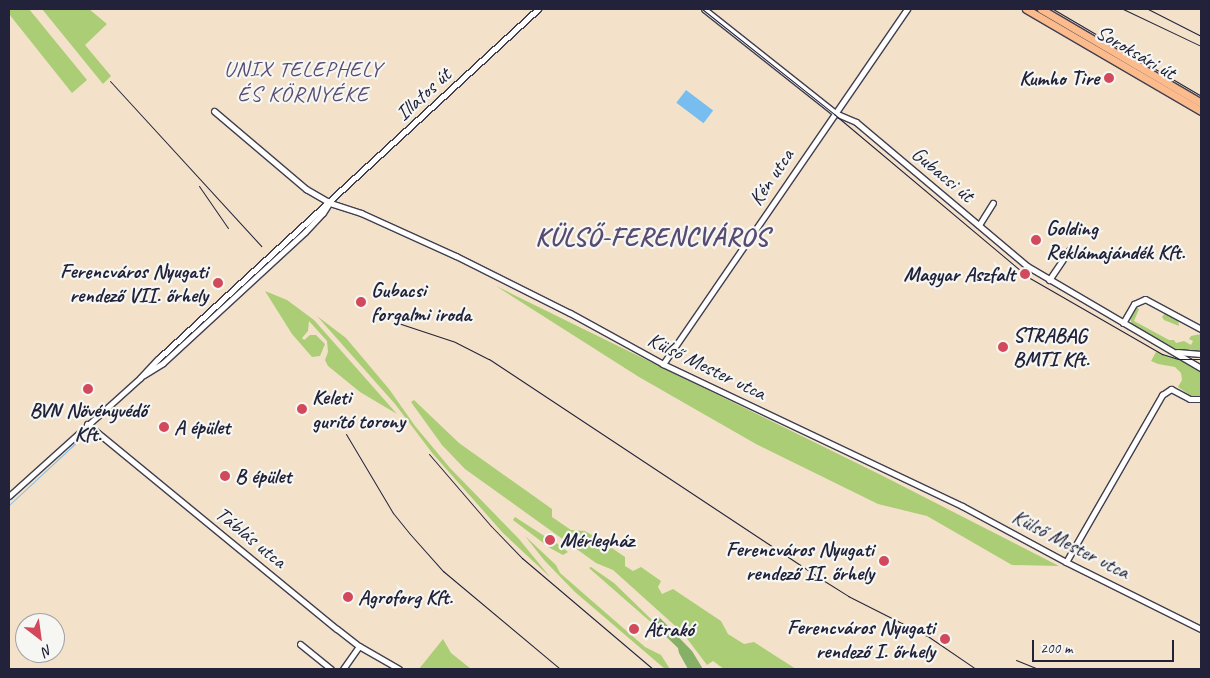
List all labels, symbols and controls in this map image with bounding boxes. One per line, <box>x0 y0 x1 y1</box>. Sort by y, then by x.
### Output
street label: Soroksári út <box>1092 19 1180 85</box>
district label: UNIX TELEPHELY ÉS KÖRNYÉKE <box>222 56 384 108</box>
street label: Illatos út <box>390 62 456 126</box>
place label: Kumho Tire <box>1019 65 1099 91</box>
marker: Kumho Tire <box>1103 72 1115 84</box>
street label: Gubacsi út <box>907 141 979 207</box>
street label: Kén utca <box>743 144 799 210</box>
place label: Golding Reklámajándék Kft. <box>1046 215 1185 265</box>
district label: KÜLSŐ-FERENCVÁROS <box>533 221 771 253</box>
marker: Golding Reklámajándék Kft. <box>1030 234 1042 246</box>
place label: Ferencváros Nyugati rendező VII. őrhely <box>60 258 208 308</box>
place label: Magyar Aszfalt <box>903 261 1015 287</box>
marker: Magyar Aszfalt <box>1019 268 1031 280</box>
marker: Ferencváros Nyugati rendező VII. őrhely <box>212 277 224 289</box>
place label: Gubacsi forgalmi iroda <box>371 277 471 327</box>
marker: Gubacsi forgalmi iroda <box>355 296 367 308</box>
place label: STRABAG BMTI Kft. <box>1013 322 1089 372</box>
street label: Külső Mester utca <box>644 327 770 405</box>
marker: STRABAG BMTI Kft. <box>997 341 1009 353</box>
marker: BVN Növényvédő Kft. <box>82 383 94 395</box>
place label: Keleti gurító torony <box>312 384 405 434</box>
place label: BVN Növényvédő Kft. <box>29 397 147 447</box>
marker: Keleti gurító torony <box>296 403 308 415</box>
place label: A épület <box>174 414 230 440</box>
marker: A épület <box>158 421 170 433</box>
place label: B épület <box>235 463 291 489</box>
marker: B épület <box>219 470 231 482</box>
street label: Táblás utca <box>211 501 291 573</box>
street label: Külső Mester utca <box>1008 504 1134 584</box>
place label: Mérlegház <box>560 527 634 553</box>
marker: Mérlegház <box>544 534 556 546</box>
place label: Ferencváros Nyugati rendező II. őrhely <box>726 536 874 586</box>
marker: Ferencváros Nyugati rendező II. őrhely <box>878 555 890 567</box>
place label: Agroforg Kft. <box>358 584 453 610</box>
marker: Agroforg Kft. <box>342 591 354 603</box>
north arrow <box>15 613 65 663</box>
place label: Ferencváros Nyugati rendező I. őrhely <box>787 614 935 664</box>
place label: Átrakó <box>644 616 694 642</box>
marker: Átrakó <box>628 623 640 635</box>
scale bar <box>1035 630 1178 662</box>
marker: Ferencváros Nyugati rendező I. őrhely <box>939 633 951 645</box>
text: 200 m <box>1040 639 1072 658</box>
text: N <box>39 641 55 660</box>

